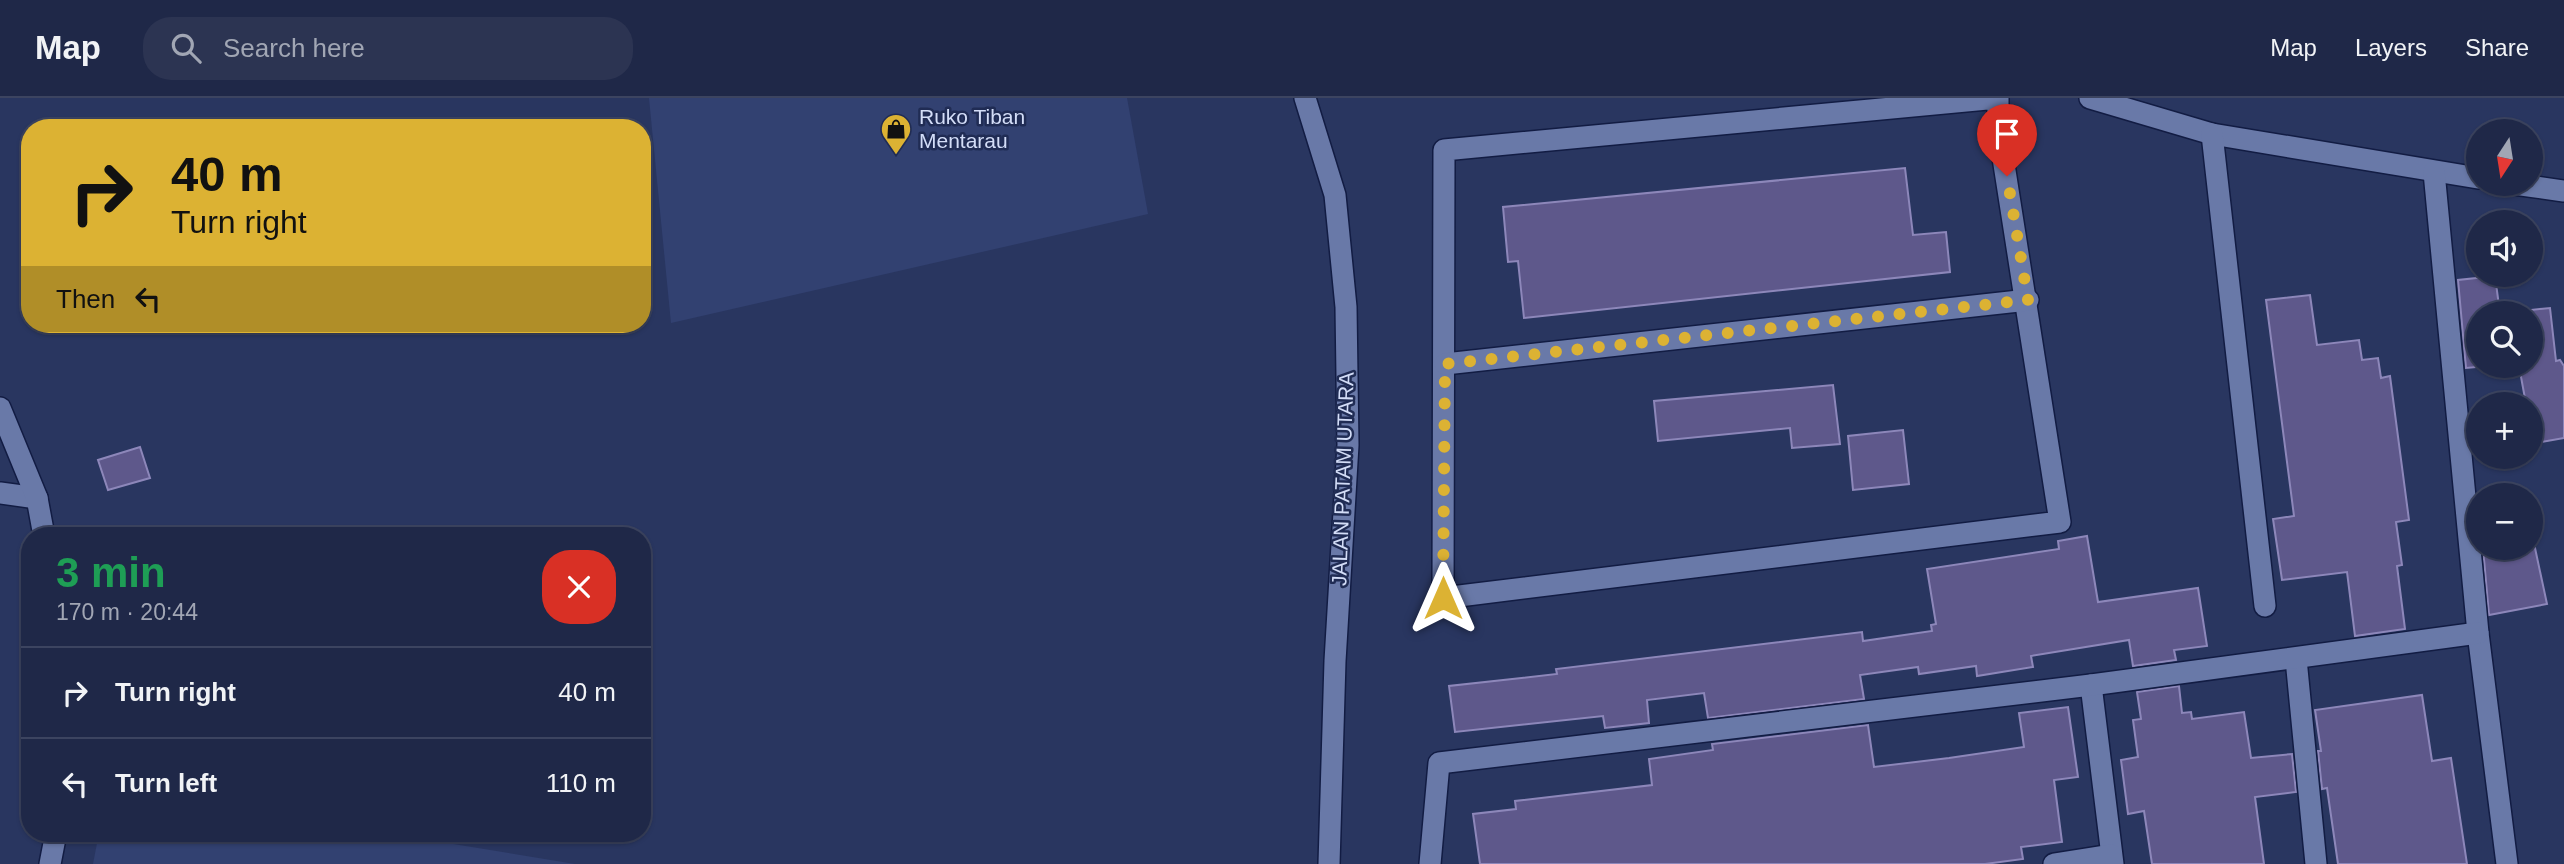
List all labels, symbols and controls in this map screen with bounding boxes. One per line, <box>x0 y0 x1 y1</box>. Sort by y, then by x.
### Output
search box <box>143 17 633 80</box>
text: Map <box>35 29 101 66</box>
icon: search <box>167 29 205 67</box>
text: Search here <box>223 33 365 63</box>
text: Map <box>2270 34 2317 61</box>
text: Layers <box>2355 34 2427 61</box>
text: Share <box>2465 34 2529 61</box>
pin <box>1977 104 2037 176</box>
place label: Ruko Tiban Mentarau <box>919 105 1025 152</box>
shop icon: Ruko Tiban Mentarau <box>879 112 913 156</box>
icon: arrive <box>1988 115 2026 153</box>
north arrow <box>2466 119 2543 196</box>
map controls <box>2466 119 2543 560</box>
icon: right <box>56 147 147 238</box>
text: 40 m <box>171 147 283 201</box>
text: Turn right <box>171 204 307 240</box>
button: sound <box>2466 210 2543 287</box>
icon: left <box>129 280 167 318</box>
text: Then <box>56 284 115 314</box>
button: search <box>2466 301 2543 378</box>
street label: JALAN PATAM UTARA <box>1327 371 1358 586</box>
button: + <box>2466 392 2543 469</box>
button: − <box>2466 483 2543 560</box>
text: 3 min <box>56 549 166 596</box>
button: close <box>542 550 616 624</box>
position arrow <box>1406 561 1480 635</box>
text: 170 m · 20:44 <box>56 599 198 625</box>
icon: right <box>56 674 94 712</box>
text: Turn right <box>115 677 236 707</box>
text: 40 m <box>558 677 616 707</box>
icon: left <box>56 765 94 803</box>
text: Turn left <box>115 768 217 798</box>
text: 110 m <box>546 768 616 798</box>

